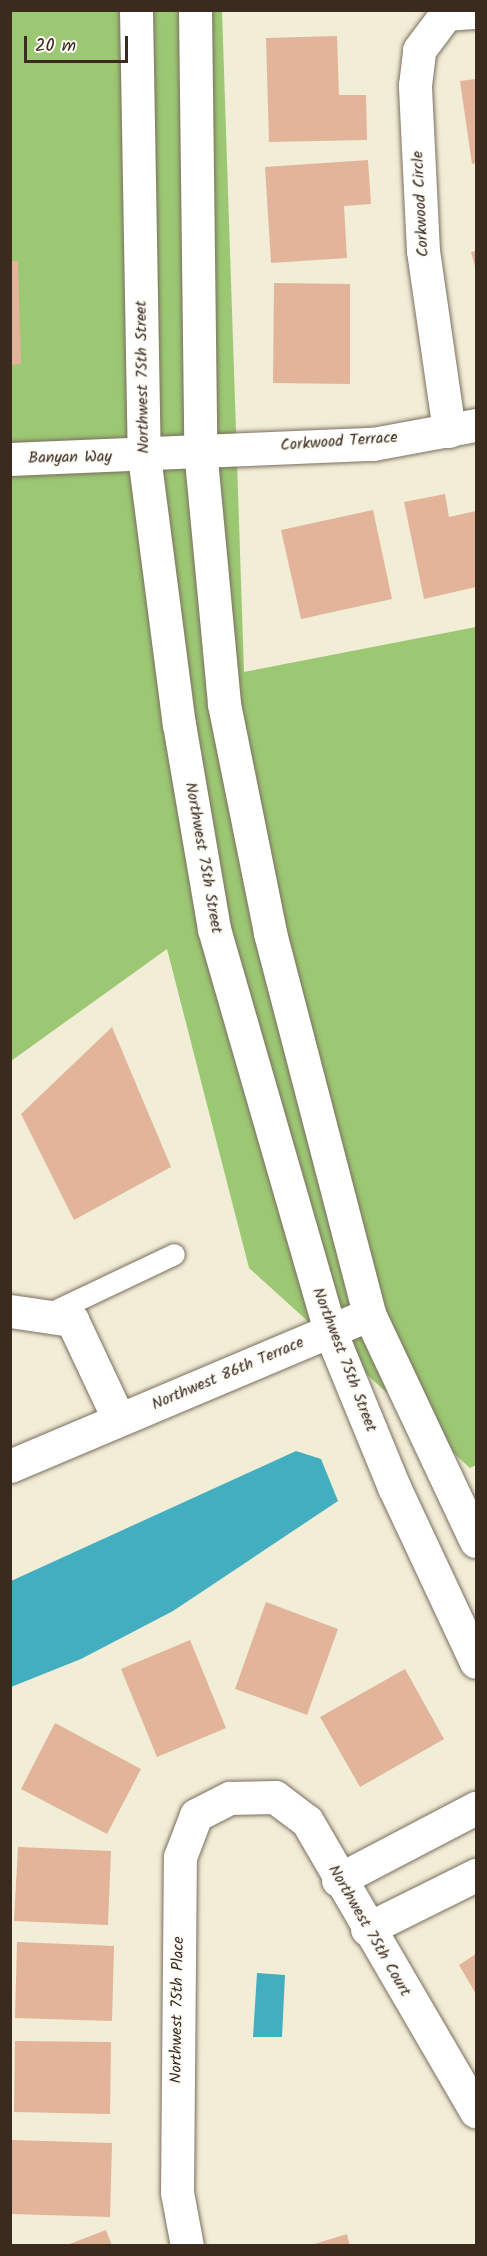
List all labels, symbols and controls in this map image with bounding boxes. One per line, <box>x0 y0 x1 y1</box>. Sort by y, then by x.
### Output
scale bar <box>27 24 130 62</box>
text: 20 m <box>35 32 76 61</box>
street label: Corkwood Circle <box>409 150 433 258</box>
street label: Northwest 75th Street <box>132 300 154 454</box>
street label: Corkwood Terrace <box>280 428 398 456</box>
street label: Banyan Way <box>28 448 112 468</box>
street label: Northwest 75th Street <box>180 781 226 935</box>
street label: Northwest 75th Street <box>308 1285 380 1435</box>
street label: Northwest 86th Terrace <box>149 1333 307 1415</box>
street label: Northwest 75th Court <box>324 1862 414 2000</box>
street label: Northwest 75th Place <box>167 1936 189 2084</box>

